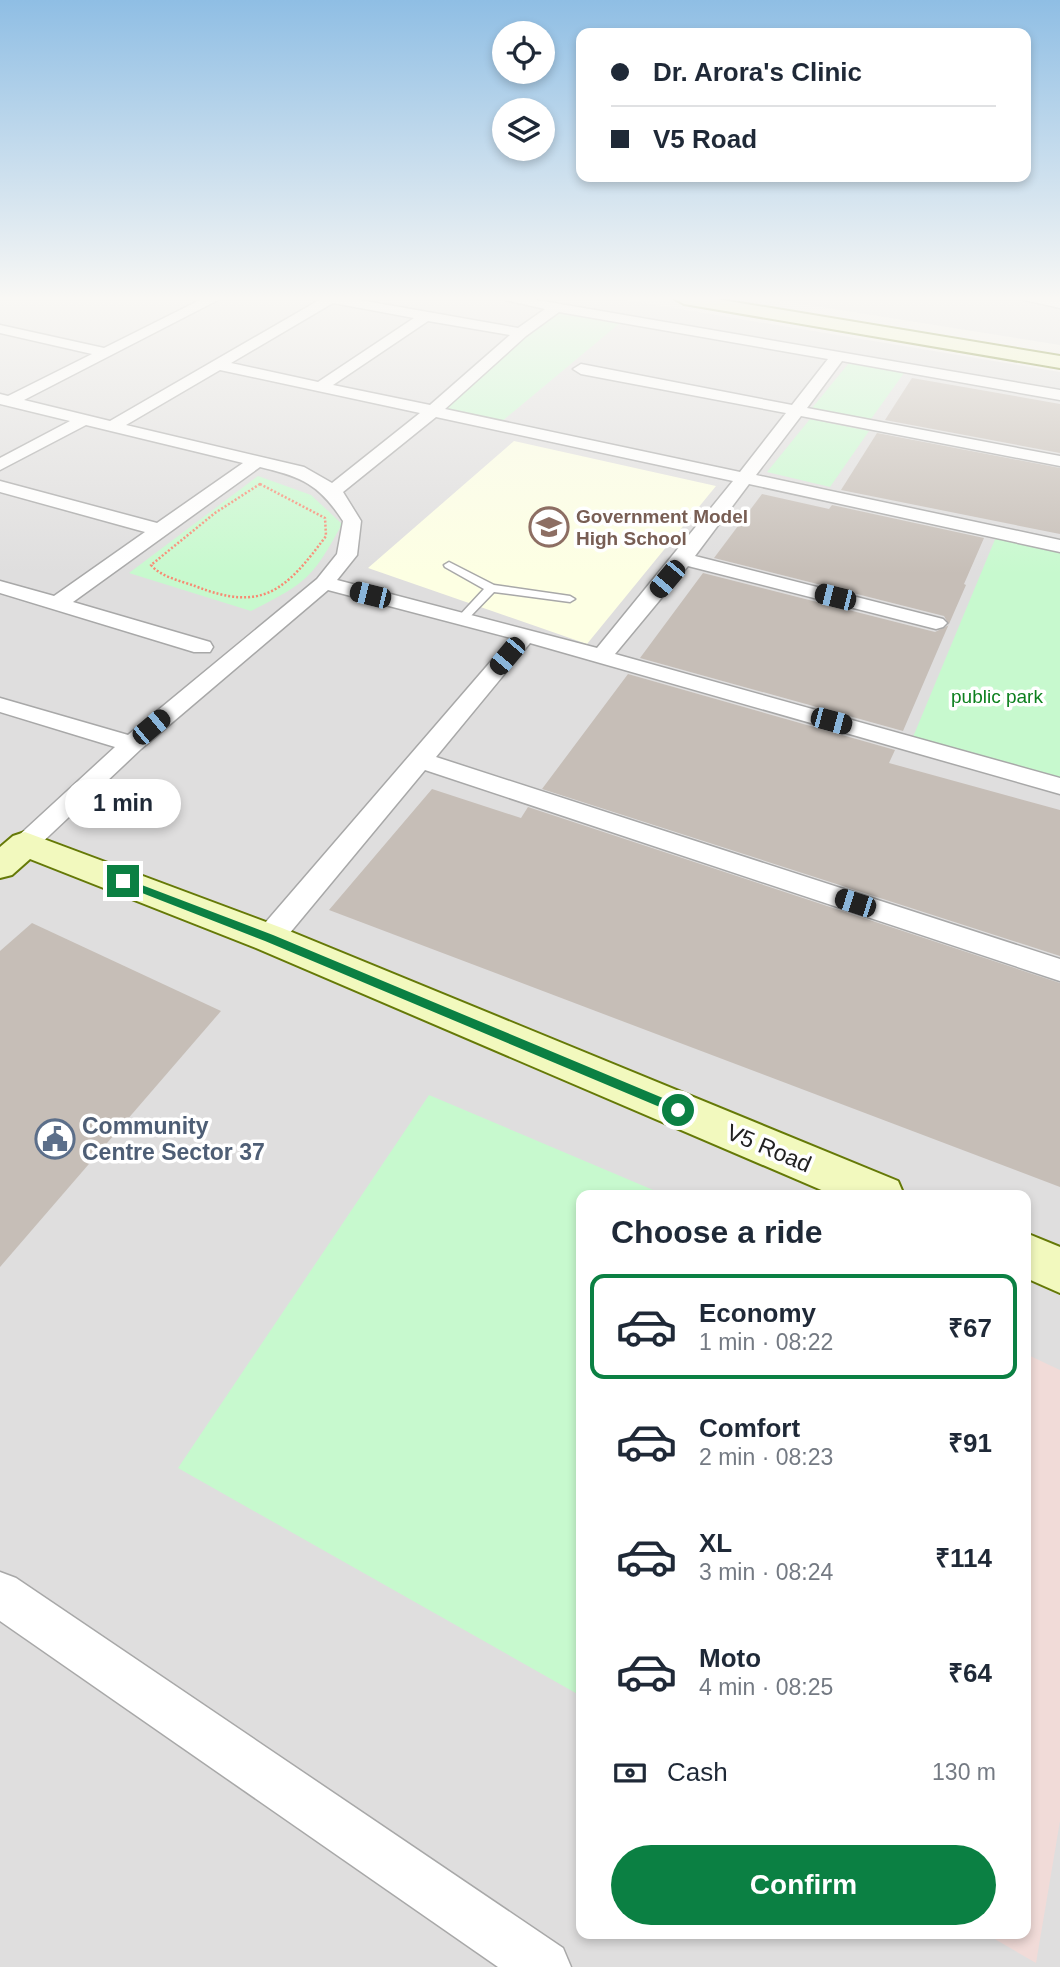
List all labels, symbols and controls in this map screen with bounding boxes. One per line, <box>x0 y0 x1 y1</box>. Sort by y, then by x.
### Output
map controls <box>492 21 555 161</box>
button: locate <box>492 21 555 84</box>
text: Dr. Arora's Clinic <box>653 57 862 87</box>
button: layers <box>492 98 555 161</box>
text: V5 Road <box>653 124 757 154</box>
school or university icon: Government Model High School <box>528 506 570 548</box>
place label: Government Model High School <box>576 506 748 549</box>
car <box>646 556 689 602</box>
car <box>348 580 393 610</box>
car <box>813 582 858 612</box>
car <box>486 633 529 679</box>
park label: public park <box>951 686 1043 707</box>
car <box>129 705 174 749</box>
car <box>808 705 855 737</box>
callout: 1 min <box>65 780 181 828</box>
text: 1 min <box>93 790 153 816</box>
route end <box>107 865 139 897</box>
car <box>832 887 879 919</box>
route start <box>662 1094 694 1126</box>
place label: Community Centre Sector 37 <box>82 1113 265 1165</box>
public building icon: Community Centre Sector 37 <box>34 1118 76 1160</box>
street label: V5 Road <box>723 1119 815 1177</box>
text: Choose a ride <box>611 1214 823 1250</box>
icon: car <box>615 1295 678 1358</box>
text: Economy <box>699 1298 816 1328</box>
text: ₹67 <box>948 1313 992 1343</box>
text: 1 min · 08:22 <box>699 1329 833 1355</box>
icon: car <box>615 1410 678 1473</box>
text: Comfort <box>699 1413 800 1443</box>
text: ₹91 <box>948 1428 992 1458</box>
text: 2 min · 08:23 <box>699 1444 833 1470</box>
icon: car <box>615 1525 678 1588</box>
text: XL <box>699 1528 732 1558</box>
text: ₹114 <box>935 1543 992 1573</box>
text: 3 min · 08:24 <box>699 1559 833 1585</box>
icon: car <box>615 1640 678 1703</box>
text: Moto <box>699 1643 761 1673</box>
text: ₹64 <box>948 1658 992 1688</box>
text: 4 min · 08:25 <box>699 1674 833 1700</box>
icon: cash <box>611 1754 649 1792</box>
text: Cash <box>667 1757 728 1787</box>
text: 130 m <box>932 1759 996 1785</box>
button: Confirm <box>611 1845 996 1925</box>

